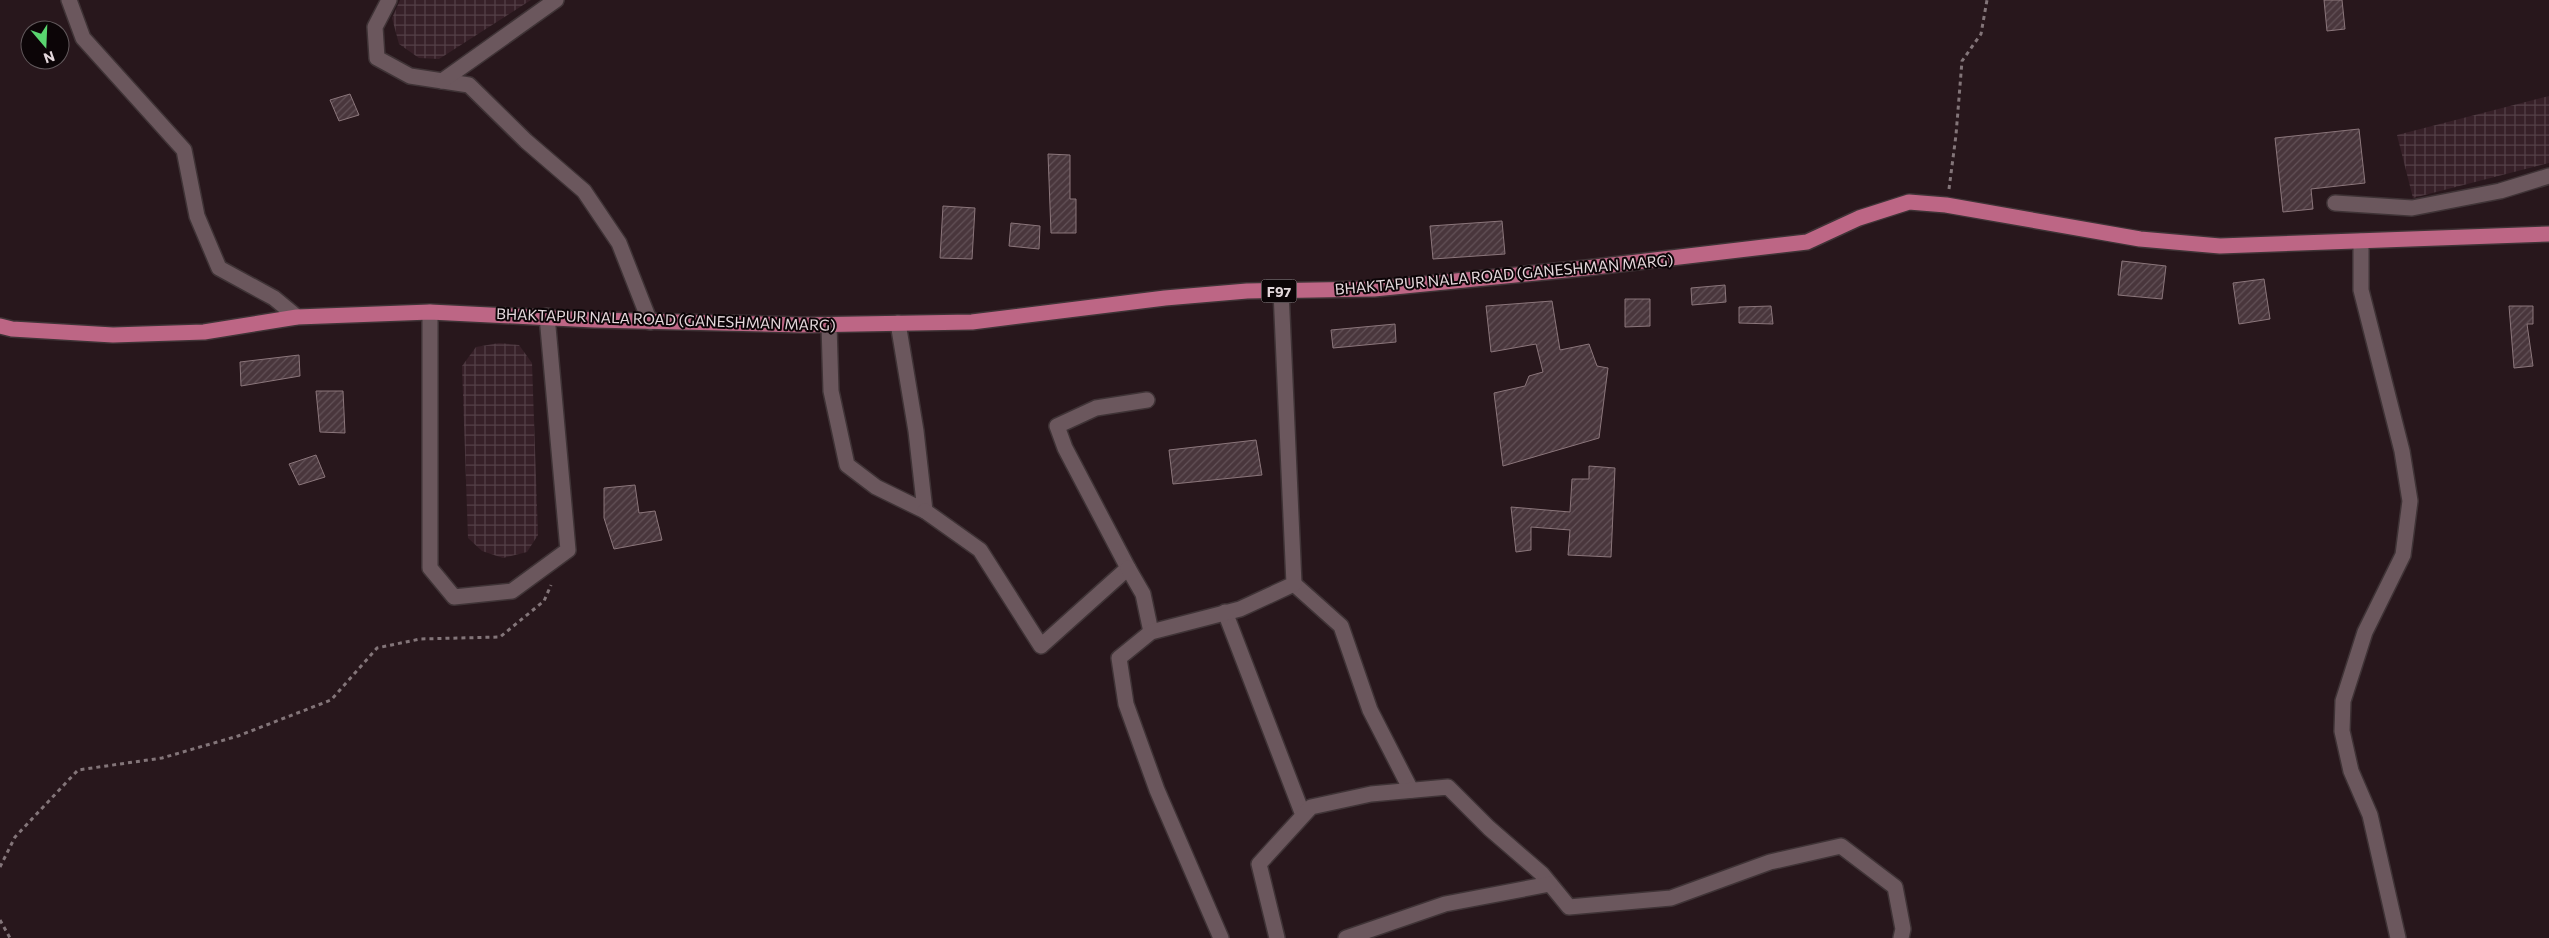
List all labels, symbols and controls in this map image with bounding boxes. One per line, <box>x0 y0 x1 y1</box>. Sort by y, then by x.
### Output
north arrow <box>20 20 70 70</box>
text: N <box>42 48 57 68</box>
street label: BHAKTAPUR NALA ROAD (GANESHMAN MARG) <box>1334 250 1674 298</box>
road number: F97 <box>1262 280 1296 302</box>
street label: BHAKTAPUR NALA ROAD (GANESHMAN MARG) <box>496 304 836 334</box>

